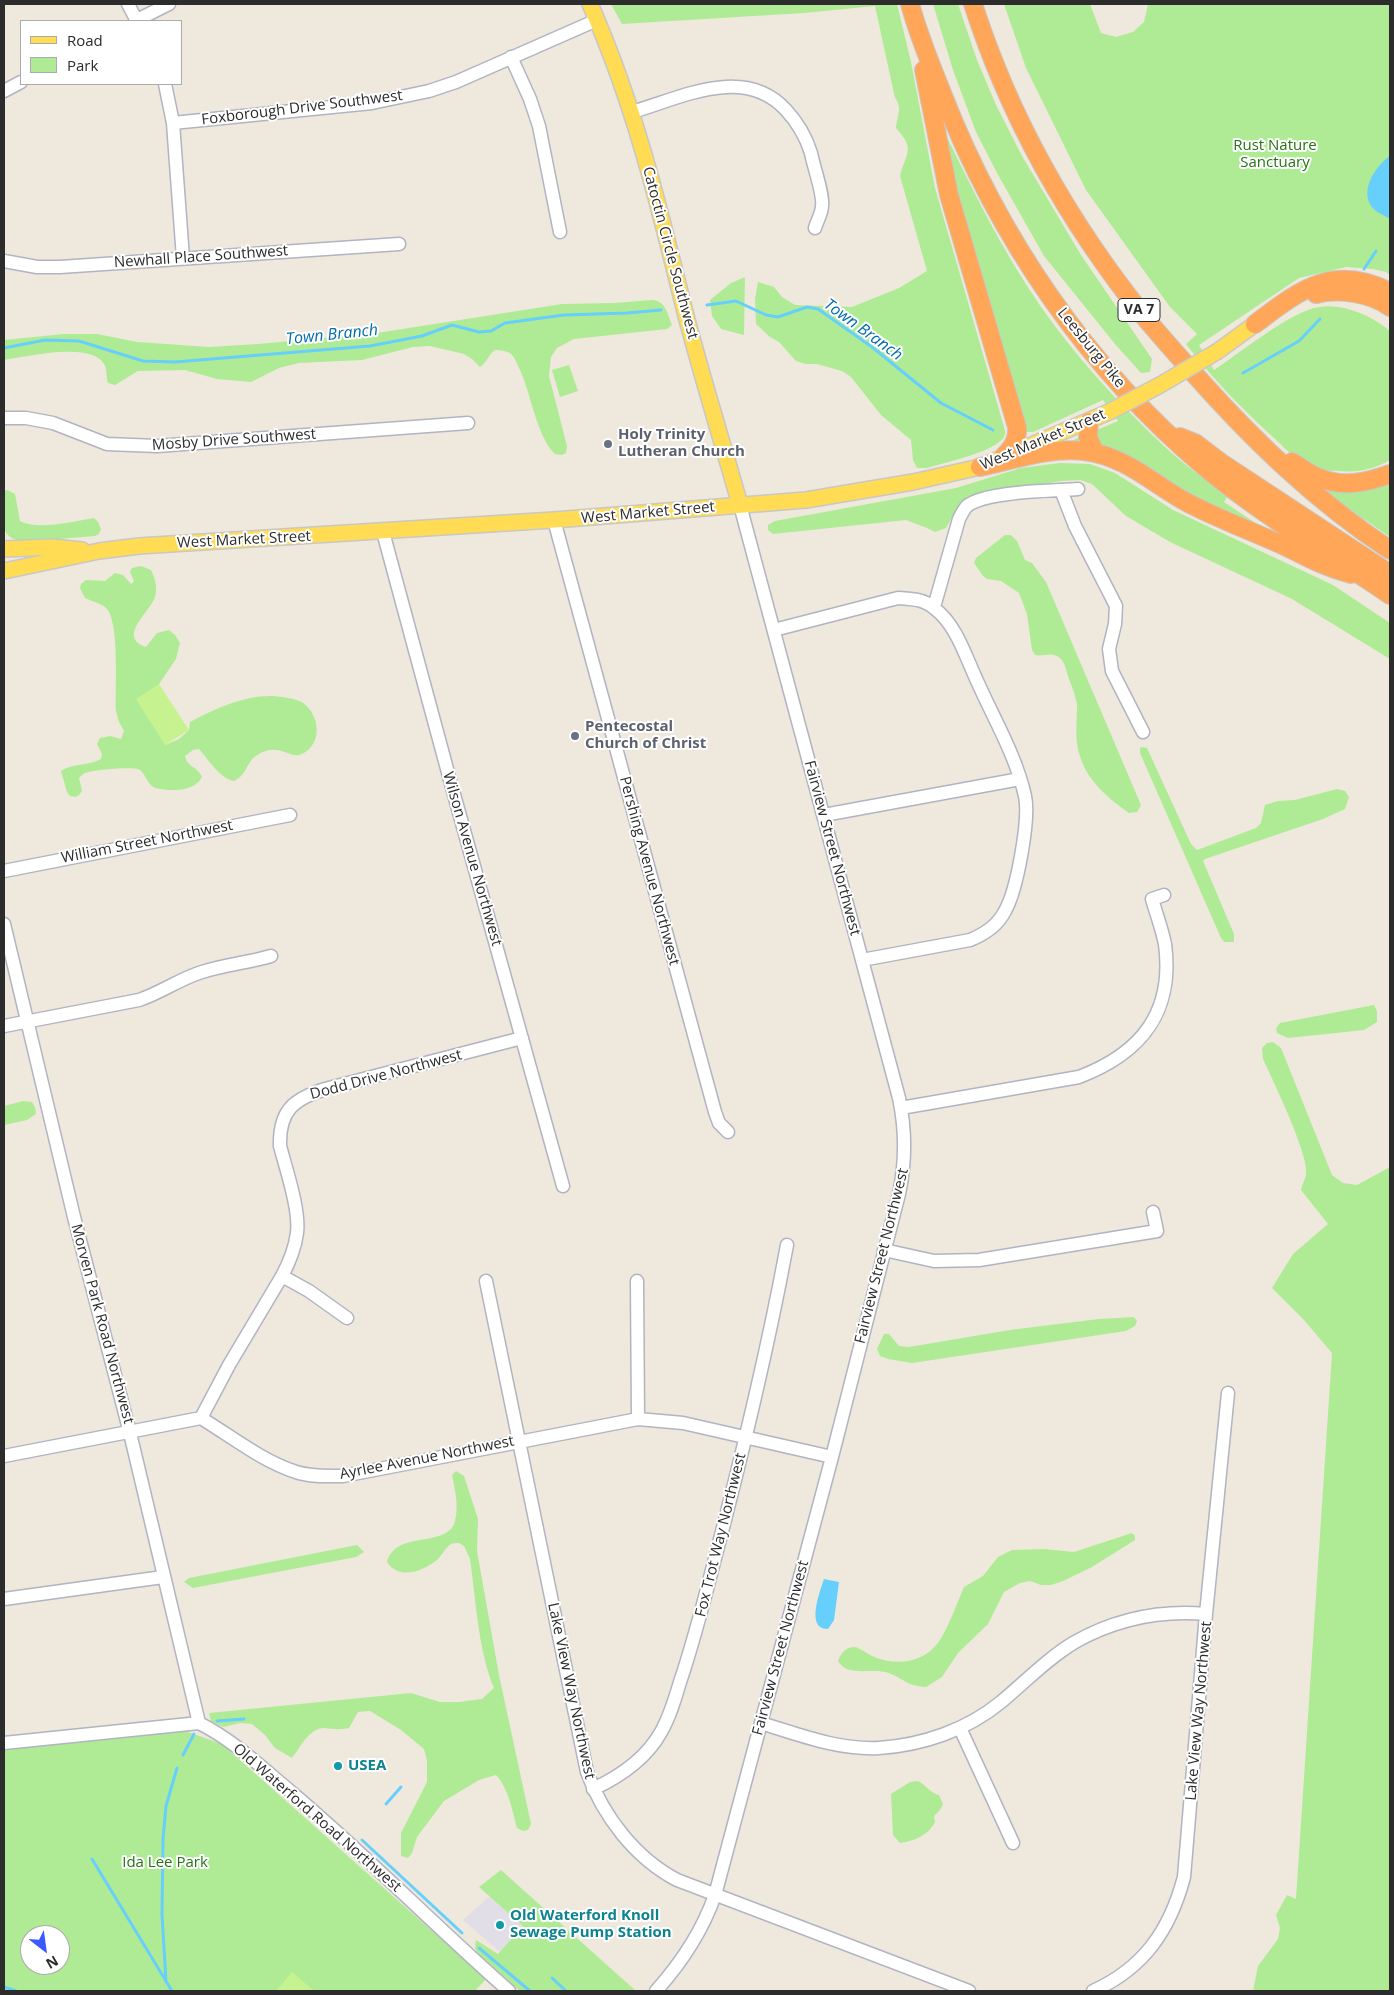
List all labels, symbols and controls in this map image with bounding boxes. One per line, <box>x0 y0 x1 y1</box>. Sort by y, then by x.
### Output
legend <box>20 20 182 85</box>
text: Road <box>67 30 103 50</box>
text: Park <box>67 55 98 75</box>
street label: Foxborough Drive Southwest <box>200 87 404 129</box>
park label: Rust Nature Sanctuary <box>1233 137 1317 172</box>
street label: Catoctin Circle Southwest <box>638 165 702 341</box>
street label: Newhall Place Southwest <box>113 242 289 272</box>
water label: Town Branch <box>820 295 906 365</box>
road number: VA 7 <box>1118 298 1160 322</box>
street label: Leesburg Pike <box>1053 304 1129 392</box>
water label: Town Branch <box>285 321 379 349</box>
street label: West Market Street <box>978 406 1108 474</box>
street label: Mosby Drive Southwest <box>151 425 317 455</box>
place label: Holy Trinity Lutheran Church <box>618 426 745 461</box>
marker: Holy Trinity Lutheran Church <box>602 438 614 450</box>
street label: West Market Street <box>580 498 716 528</box>
street label: West Market Street <box>177 528 311 552</box>
place label: Pentecostal Church of Christ <box>585 718 706 753</box>
marker: Pentecostal Church of Christ <box>569 730 581 742</box>
street label: Fairview Street Northwest <box>800 758 864 938</box>
street label: Wilson Avenue Northwest <box>438 770 506 948</box>
street label: Pershing Avenue Northwest <box>615 775 683 967</box>
street label: William Street Northwest <box>60 817 234 867</box>
street label: Dodd Drive Northwest <box>308 1046 464 1104</box>
street label: Fairview Street Northwest <box>851 1166 913 1346</box>
street label: Morven Park Road Northwest <box>67 1222 137 1426</box>
street label: Ayrlee Avenue Northwest <box>338 1432 516 1484</box>
street label: Fox Trot Way Northwest <box>692 1451 750 1619</box>
street label: Fairview Street Northwest <box>749 1558 813 1738</box>
street label: Lake View Way Northwest <box>543 1601 599 1781</box>
street label: Lake View Way Northwest <box>1182 1620 1216 1802</box>
street label: Old Waterford Road Northwest <box>229 1740 405 1896</box>
place label: USEA <box>348 1757 386 1775</box>
marker: USEA <box>332 1760 344 1772</box>
park label: Ida Lee Park <box>122 1854 208 1872</box>
place label: Old Waterford Knoll Sewage Pump Station <box>510 1907 672 1942</box>
marker: Old Waterford Knoll Sewage Pump Station <box>494 1919 506 1931</box>
north arrow <box>20 1925 70 1975</box>
text: N <box>43 1951 62 1974</box>

